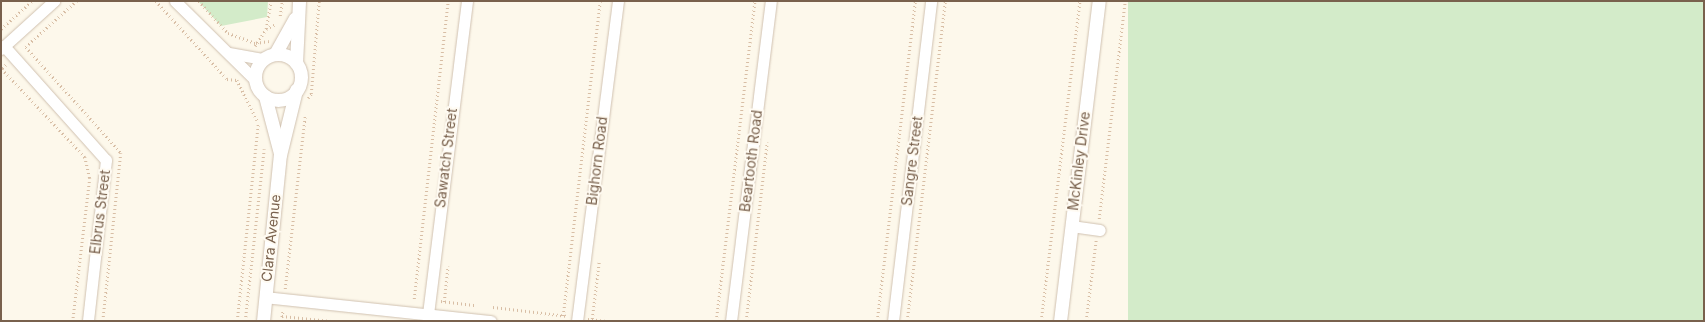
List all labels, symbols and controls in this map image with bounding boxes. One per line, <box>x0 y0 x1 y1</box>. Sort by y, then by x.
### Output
street label: Sawatch Street <box>432 107 460 209</box>
street label: Beartooth Road <box>736 109 766 213</box>
street label: McKinley Drive <box>1065 110 1093 212</box>
street label: Sangre Street <box>898 115 926 207</box>
street label: Bighorn Road <box>583 116 611 206</box>
street label: Elbrus Street <box>86 169 114 255</box>
street label: Clara Avenue <box>258 193 284 283</box>

